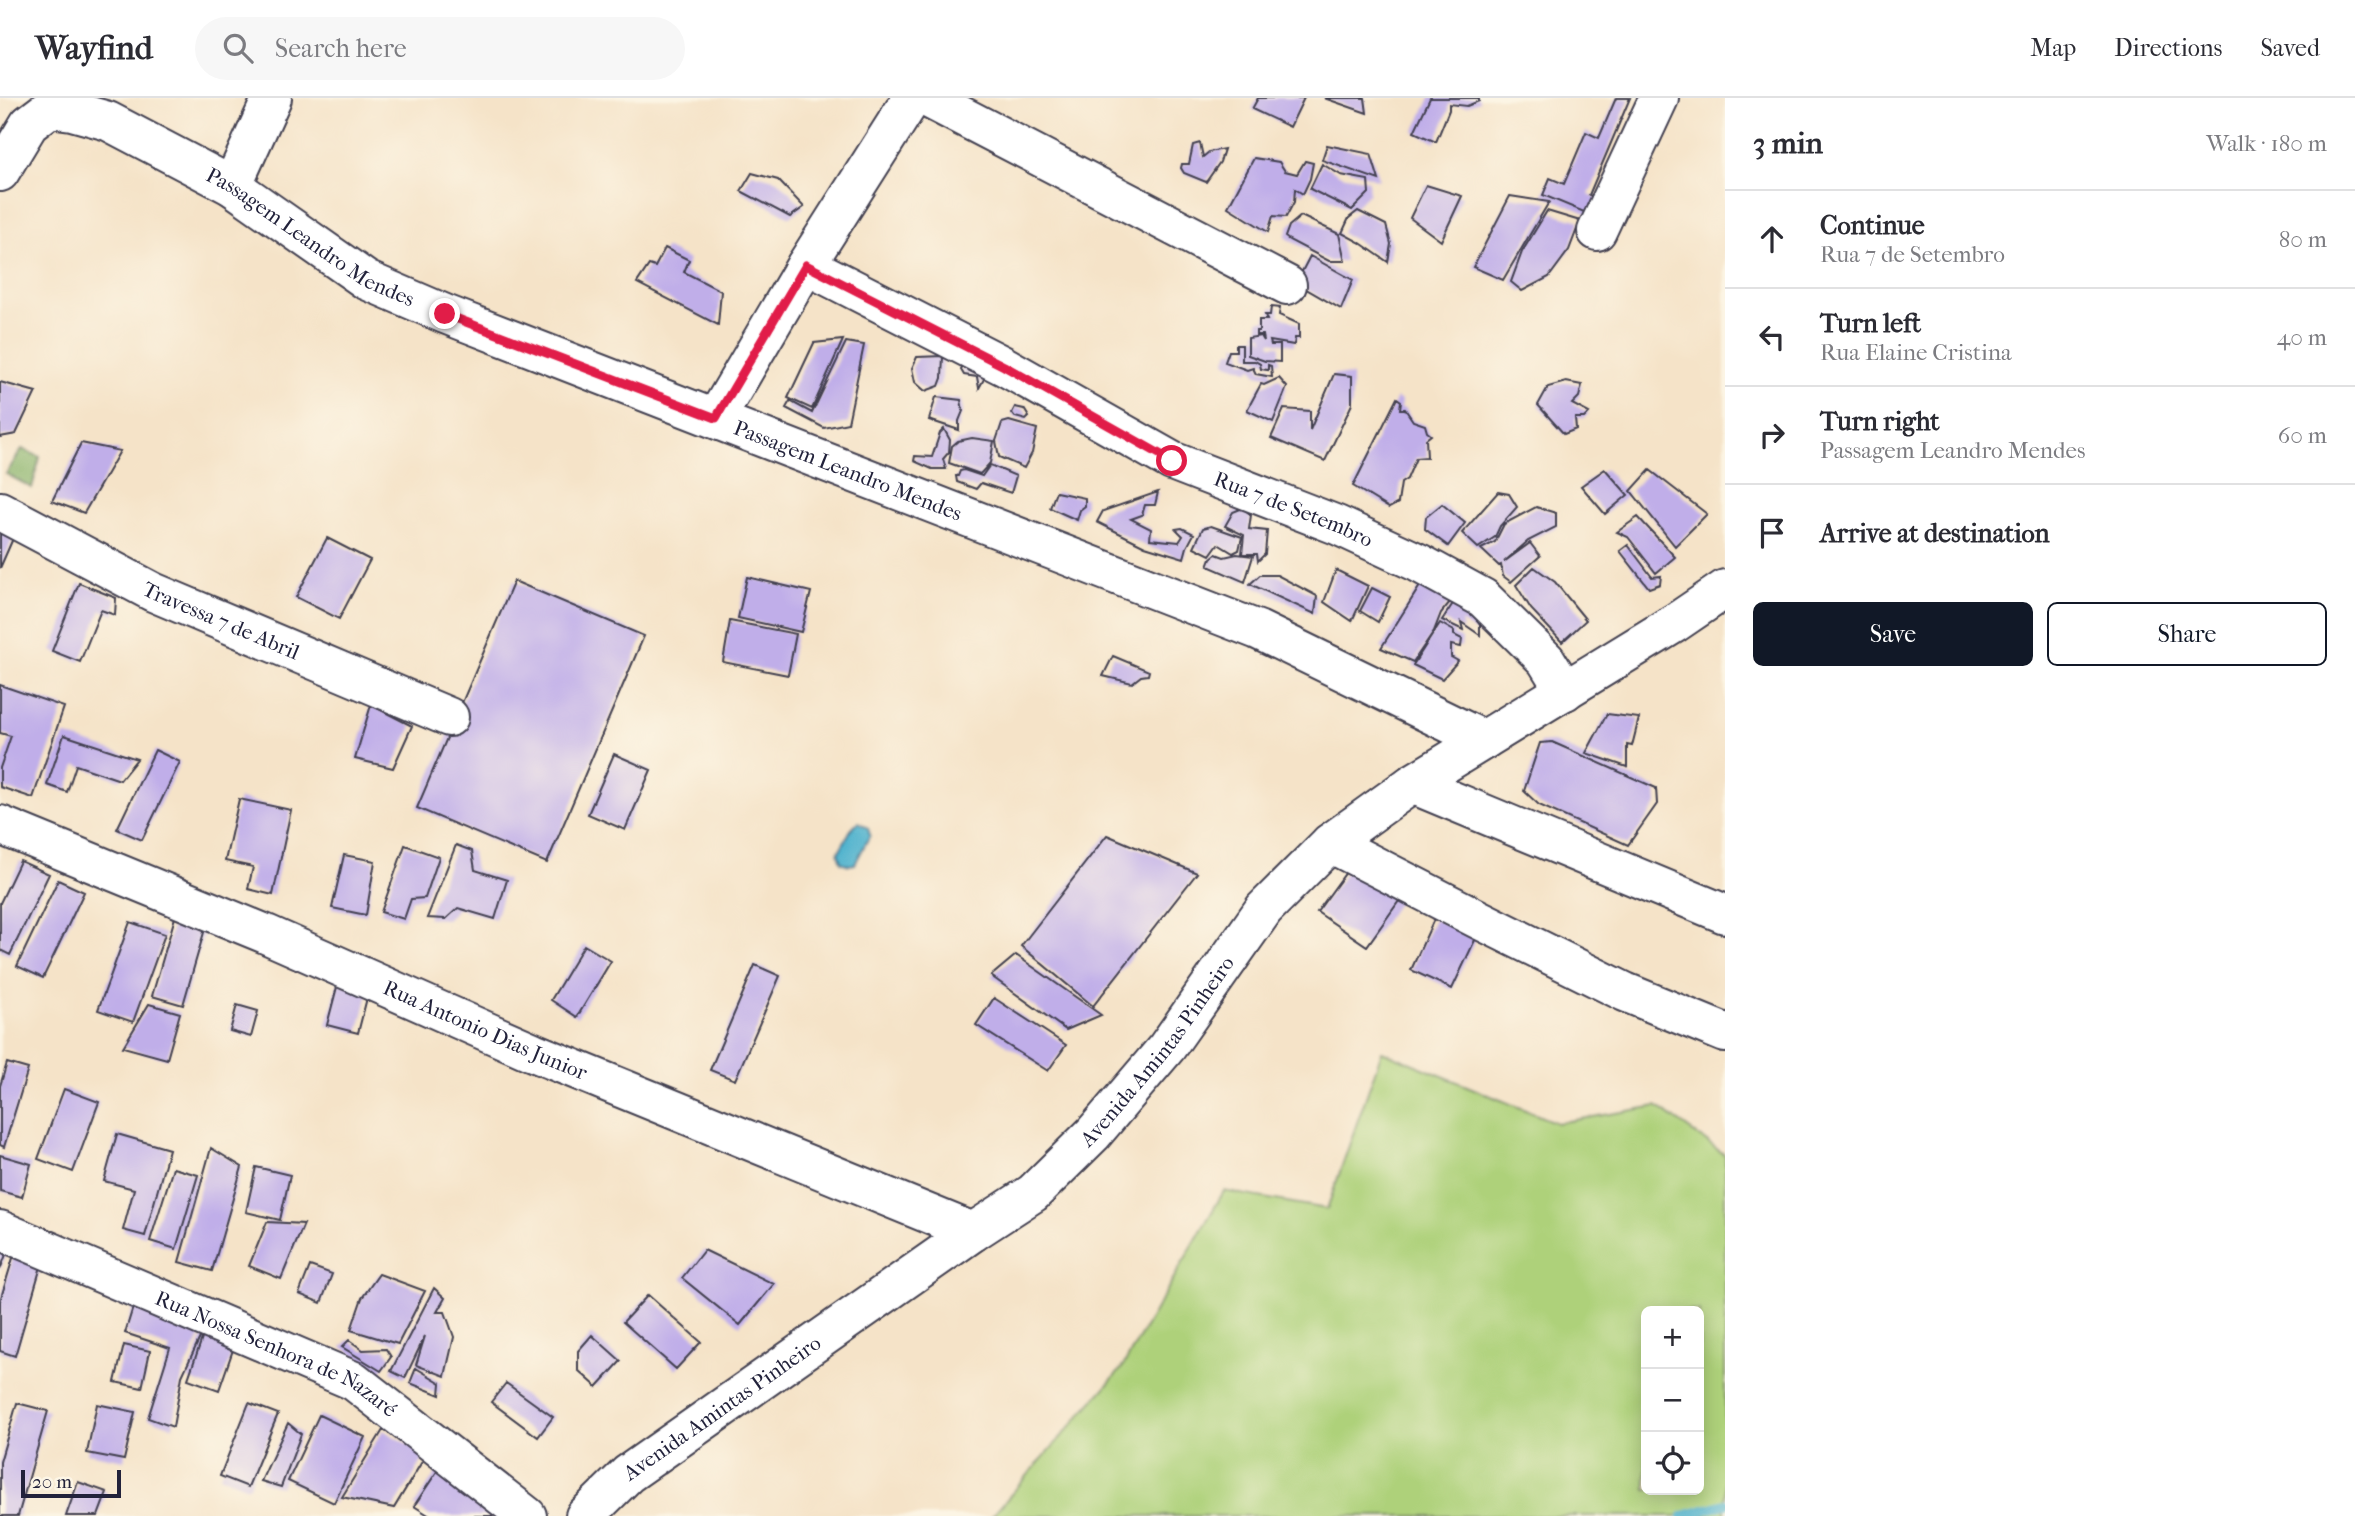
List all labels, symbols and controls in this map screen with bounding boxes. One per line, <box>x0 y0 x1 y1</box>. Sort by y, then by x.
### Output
search box <box>195 17 685 80</box>
text: Wayfind <box>35 29 153 68</box>
icon: search <box>219 29 257 67</box>
text: Search here <box>275 33 407 64</box>
text: Map <box>2030 34 2076 62</box>
text: Directions <box>2114 34 2222 62</box>
text: Saved <box>2260 34 2320 62</box>
text: 3 min <box>1753 126 1823 161</box>
text: Walk · 180 m <box>2206 130 2327 157</box>
street label: Passagem Leandro Mendes <box>202 163 418 311</box>
text: Continue <box>1820 210 1925 241</box>
icon: ahead <box>1753 220 1791 258</box>
text: 80 m <box>2279 226 2327 253</box>
text: Rua 7 de Setembro <box>1820 241 2005 268</box>
route end <box>429 298 460 329</box>
text: Turn left <box>1820 308 1921 339</box>
icon: left <box>1753 318 1791 356</box>
text: 40 m <box>2277 324 2327 351</box>
text: Rua Elaine Cristina <box>1820 339 2012 366</box>
text: Turn right <box>1820 406 1940 437</box>
street label: Passagem Leandro Mendes <box>731 415 965 526</box>
icon: right <box>1753 416 1791 454</box>
text: 60 m <box>2278 422 2327 449</box>
text: Passagem Leandro Mendes <box>1820 437 2085 464</box>
route start <box>1156 445 1187 476</box>
street label: Rua 7 de Setembro <box>1211 467 1377 552</box>
icon: arrive <box>1753 514 1791 552</box>
text: Arrive at destination <box>1820 518 2050 549</box>
street label: Travessa 7 de Abril <box>139 577 303 664</box>
button: Save <box>1753 602 2033 666</box>
button: Share <box>2047 602 2327 666</box>
street label: Avenida Amintas Pinheiro <box>1075 952 1239 1152</box>
street label: Rua Antonio Dias Junior <box>380 975 591 1085</box>
street label: Rua Nossa Senhora de Nazaré <box>152 1286 402 1422</box>
map controls <box>1641 1306 1704 1495</box>
button: + <box>1641 1306 1704 1369</box>
street label: Avenida Amintas Pinheiro <box>618 1331 825 1486</box>
button: − <box>1641 1369 1704 1432</box>
button: locate <box>1641 1432 1704 1495</box>
scale bar <box>21 1467 121 1499</box>
text: 20 m <box>32 1471 72 1493</box>

